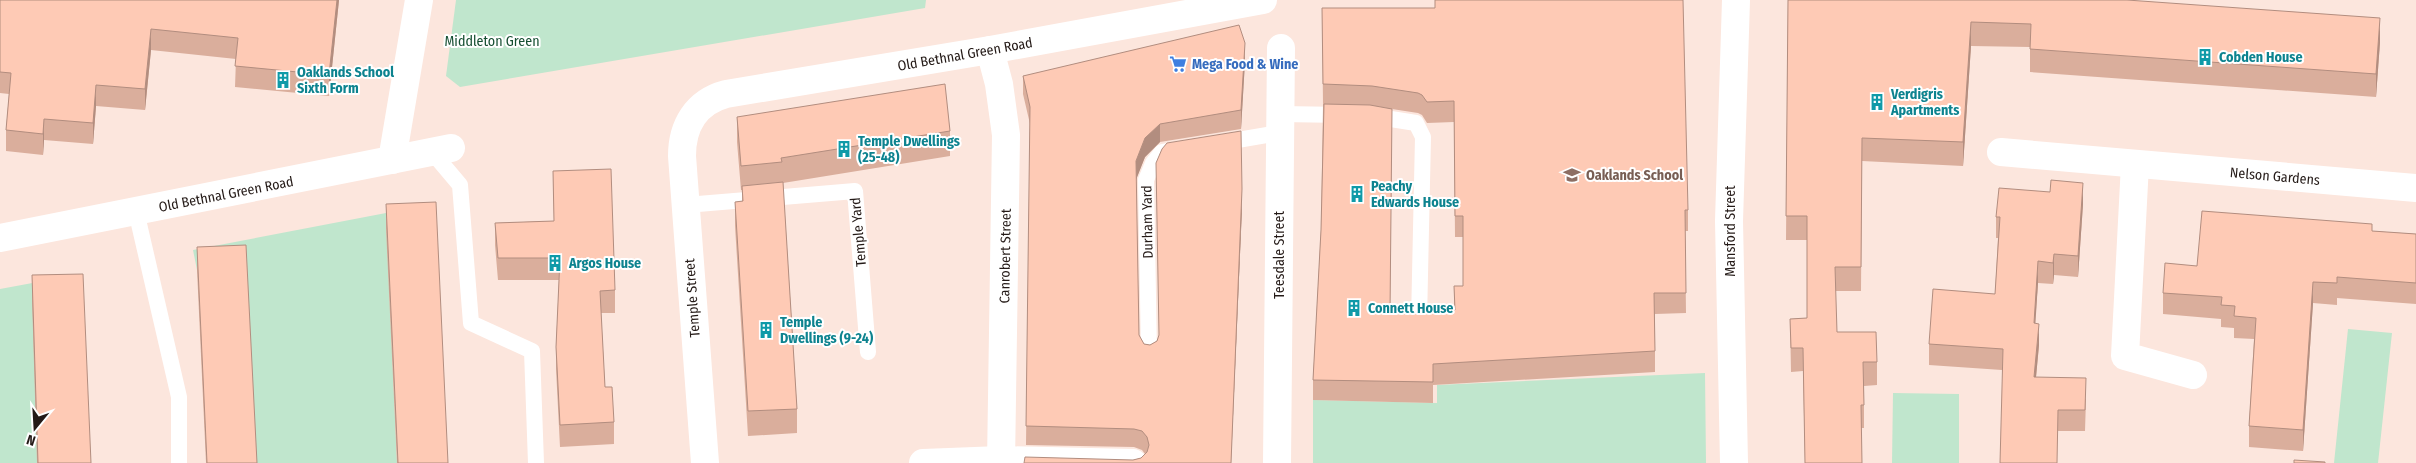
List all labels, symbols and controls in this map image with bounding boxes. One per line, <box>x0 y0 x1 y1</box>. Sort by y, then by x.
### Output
park label: Middleton Green <box>444 33 540 50</box>
street label: Old Bethnal Green Road <box>896 34 1034 75</box>
building icon: Cobden House <box>2195 47 2215 67</box>
place label: Cobden House <box>2219 49 2303 66</box>
supermarket icon: Mega Food & Wine <box>1168 54 1188 74</box>
place label: Mega Food & Wine <box>1192 56 1298 73</box>
place label: Oaklands School Sixth Form <box>297 64 394 97</box>
building icon: Oaklands School Sixth Form <box>273 70 293 90</box>
place label: Verdigris Apartments <box>1890 86 1959 119</box>
building icon: Verdigris Apartments <box>1867 92 1887 112</box>
place label: Temple Dwellings (25-48) <box>858 133 960 166</box>
building icon: Temple Dwellings (25-48) <box>834 139 854 159</box>
street label: Nelson Gardens <box>2229 164 2321 189</box>
school or university icon: Oaklands School <box>1562 165 1582 185</box>
place label: Oaklands School <box>1586 167 1683 184</box>
street label: Old Bethnal Green Road <box>157 173 295 216</box>
place label: Peachy Edwards House <box>1371 178 1459 211</box>
building icon: Peachy Edwards House <box>1347 184 1367 204</box>
street label: Durham Yard <box>1138 185 1157 259</box>
street label: Mansford Street <box>1722 185 1739 277</box>
street label: Temple Yard <box>847 197 870 267</box>
street label: Canrobert Street <box>996 208 1015 303</box>
street label: Teesdale Street <box>1271 211 1288 299</box>
building icon: Argos House <box>545 253 565 273</box>
place label: Argos House <box>568 255 641 272</box>
street label: Temple Street <box>681 258 704 338</box>
building icon: Connett House <box>1344 298 1364 318</box>
place label: Connett House <box>1368 300 1453 317</box>
place label: Temple Dwellings (9-24) <box>780 314 873 347</box>
building icon: Temple Dwellings (9-24) <box>756 320 776 340</box>
north arrow <box>10 403 60 453</box>
text: N <box>25 431 38 449</box>

